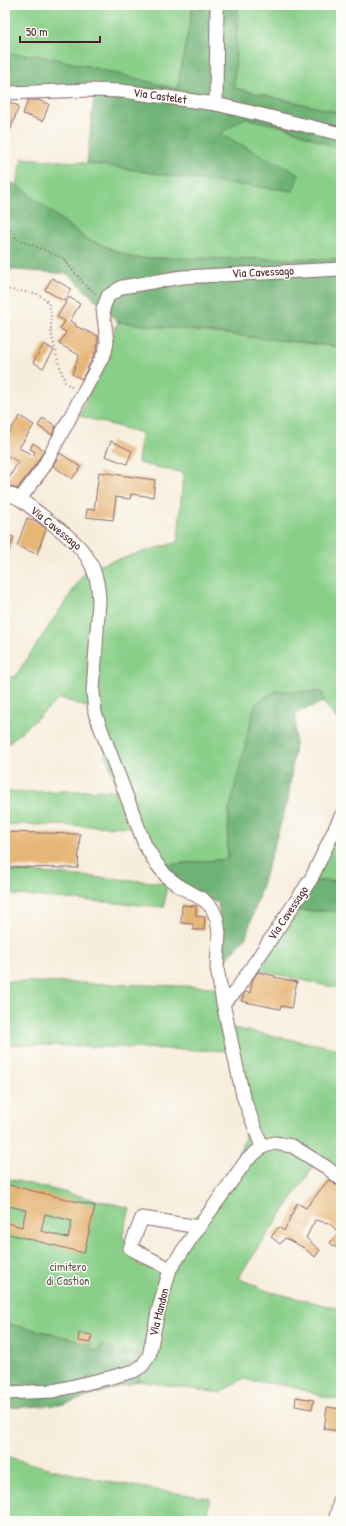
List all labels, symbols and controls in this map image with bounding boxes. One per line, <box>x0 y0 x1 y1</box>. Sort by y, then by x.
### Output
scale bar <box>20 18 100 44</box>
text: 50 m <box>26 23 47 40</box>
street label: Via Castelet <box>132 83 189 108</box>
street label: Via Cavessago <box>232 261 294 282</box>
street label: Via Cavessago <box>27 502 86 554</box>
street label: Via Cavessago <box>263 882 312 943</box>
park label: cimitero di Castion <box>46 1258 90 1289</box>
street label: Via Mandon <box>144 1286 173 1338</box>

